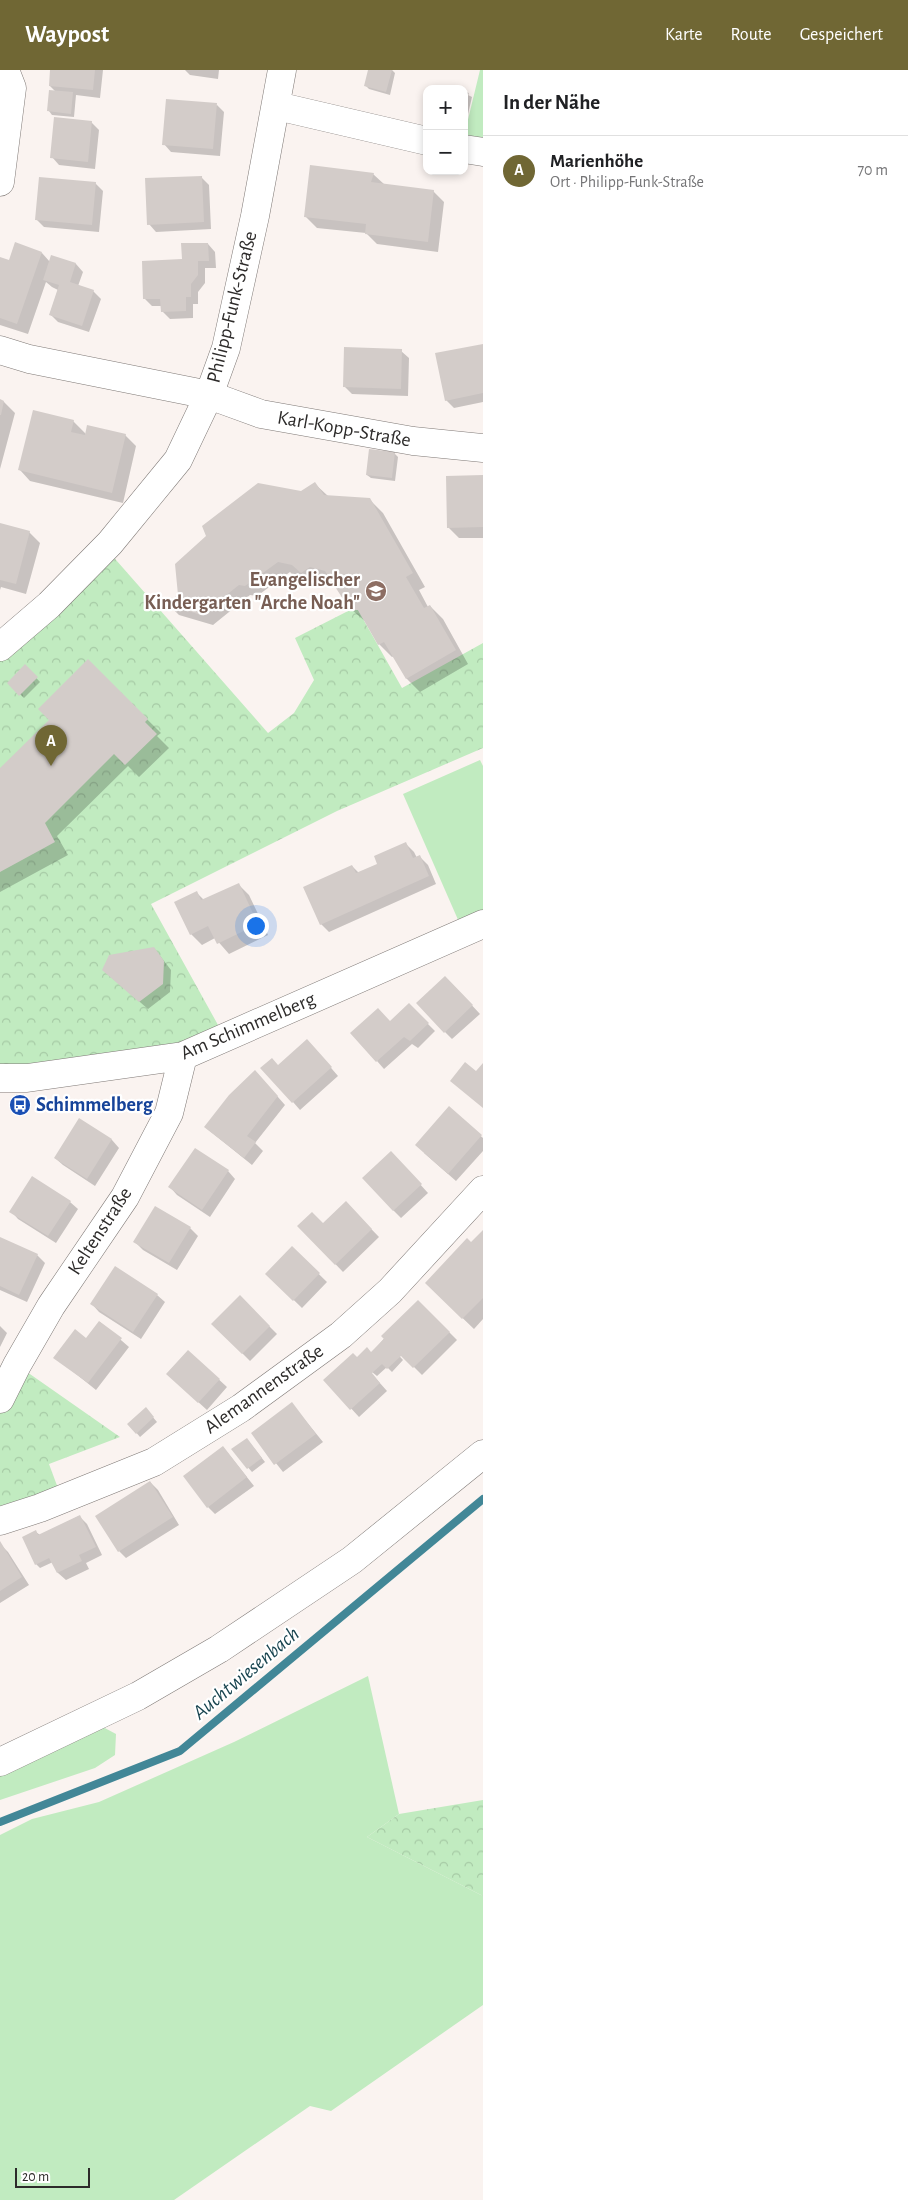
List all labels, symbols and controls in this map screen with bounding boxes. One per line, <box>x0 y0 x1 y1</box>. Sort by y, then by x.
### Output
text: Waypost <box>25 23 109 47</box>
text: Karte <box>665 26 702 44</box>
text: Route <box>730 26 772 44</box>
text: Gespeichert <box>800 26 883 44</box>
map controls <box>423 85 468 175</box>
button: + <box>423 85 468 130</box>
text: In der Nähe <box>503 92 600 113</box>
button: − <box>423 130 468 175</box>
text: Marienhöhe <box>550 152 643 171</box>
text: A <box>514 162 524 178</box>
text: 70 m <box>857 162 888 178</box>
text: Ort · Philipp-Funk-Straße <box>550 174 704 190</box>
street label: Philipp-Funk-Straße <box>203 229 261 385</box>
street label: Karl-Kopp-Straße <box>276 407 412 451</box>
place label: Evangelischer Kindergarten "Arche Noah" <box>144 570 360 613</box>
school or university icon: Evangelischer Kindergarten "Arche Noah" <box>364 579 388 603</box>
pin: A <box>35 725 67 766</box>
your location <box>243 913 269 939</box>
street label: Am Schimmelberg <box>178 989 319 1063</box>
bus stop icon: Schimmelberg <box>8 1093 32 1117</box>
place label: Schimmelberg <box>36 1095 154 1115</box>
street label: Keltenstraße <box>64 1184 136 1278</box>
street label: Alemannenstraße <box>201 1341 327 1437</box>
water label: Auchtwiesenbach <box>188 1623 303 1724</box>
scale bar <box>15 2165 90 2188</box>
text: 20 m <box>22 2170 49 2184</box>

